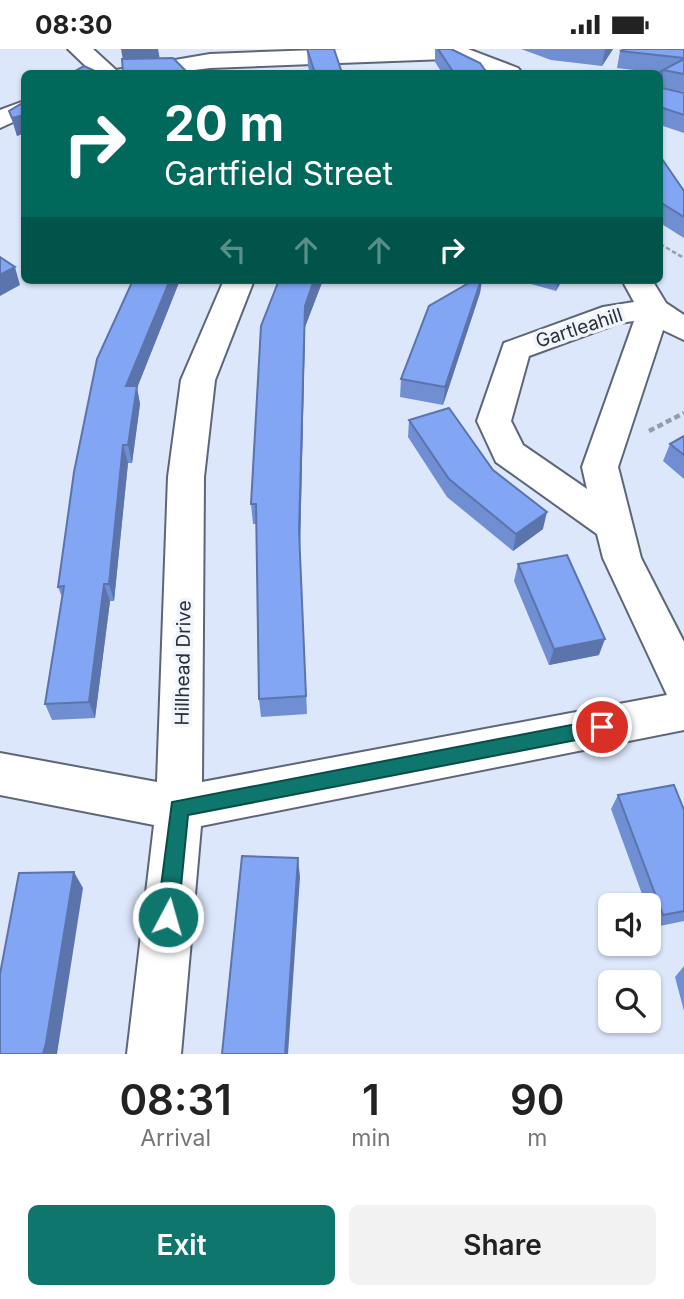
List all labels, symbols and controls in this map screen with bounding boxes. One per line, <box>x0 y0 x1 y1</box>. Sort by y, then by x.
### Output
text: 08:30 <box>35 9 112 40</box>
text: 20 m <box>164 94 284 153</box>
icon: right <box>49 98 140 189</box>
text: Gartfield Street <box>164 154 393 193</box>
icon: left <box>214 231 252 269</box>
icon: ahead <box>287 231 325 269</box>
icon: ahead <box>360 231 398 269</box>
icon: right <box>433 231 471 269</box>
street label: Gartleahill <box>533 303 625 353</box>
street label: Hillhead Drive <box>170 600 196 726</box>
pin <box>572 697 632 757</box>
icon: arrive <box>583 708 621 746</box>
position arrow <box>131 880 205 954</box>
map controls <box>598 893 661 1033</box>
button: sound <box>598 893 661 956</box>
button: search <box>598 970 661 1033</box>
text: 08:31 <box>119 1074 232 1125</box>
text: 1 <box>362 1074 380 1125</box>
text: 90 <box>510 1074 565 1125</box>
text: Arrival <box>140 1124 211 1152</box>
text: min <box>351 1124 391 1152</box>
text: m <box>527 1124 547 1152</box>
button: Exit <box>28 1205 335 1285</box>
button: Share <box>349 1205 656 1285</box>

